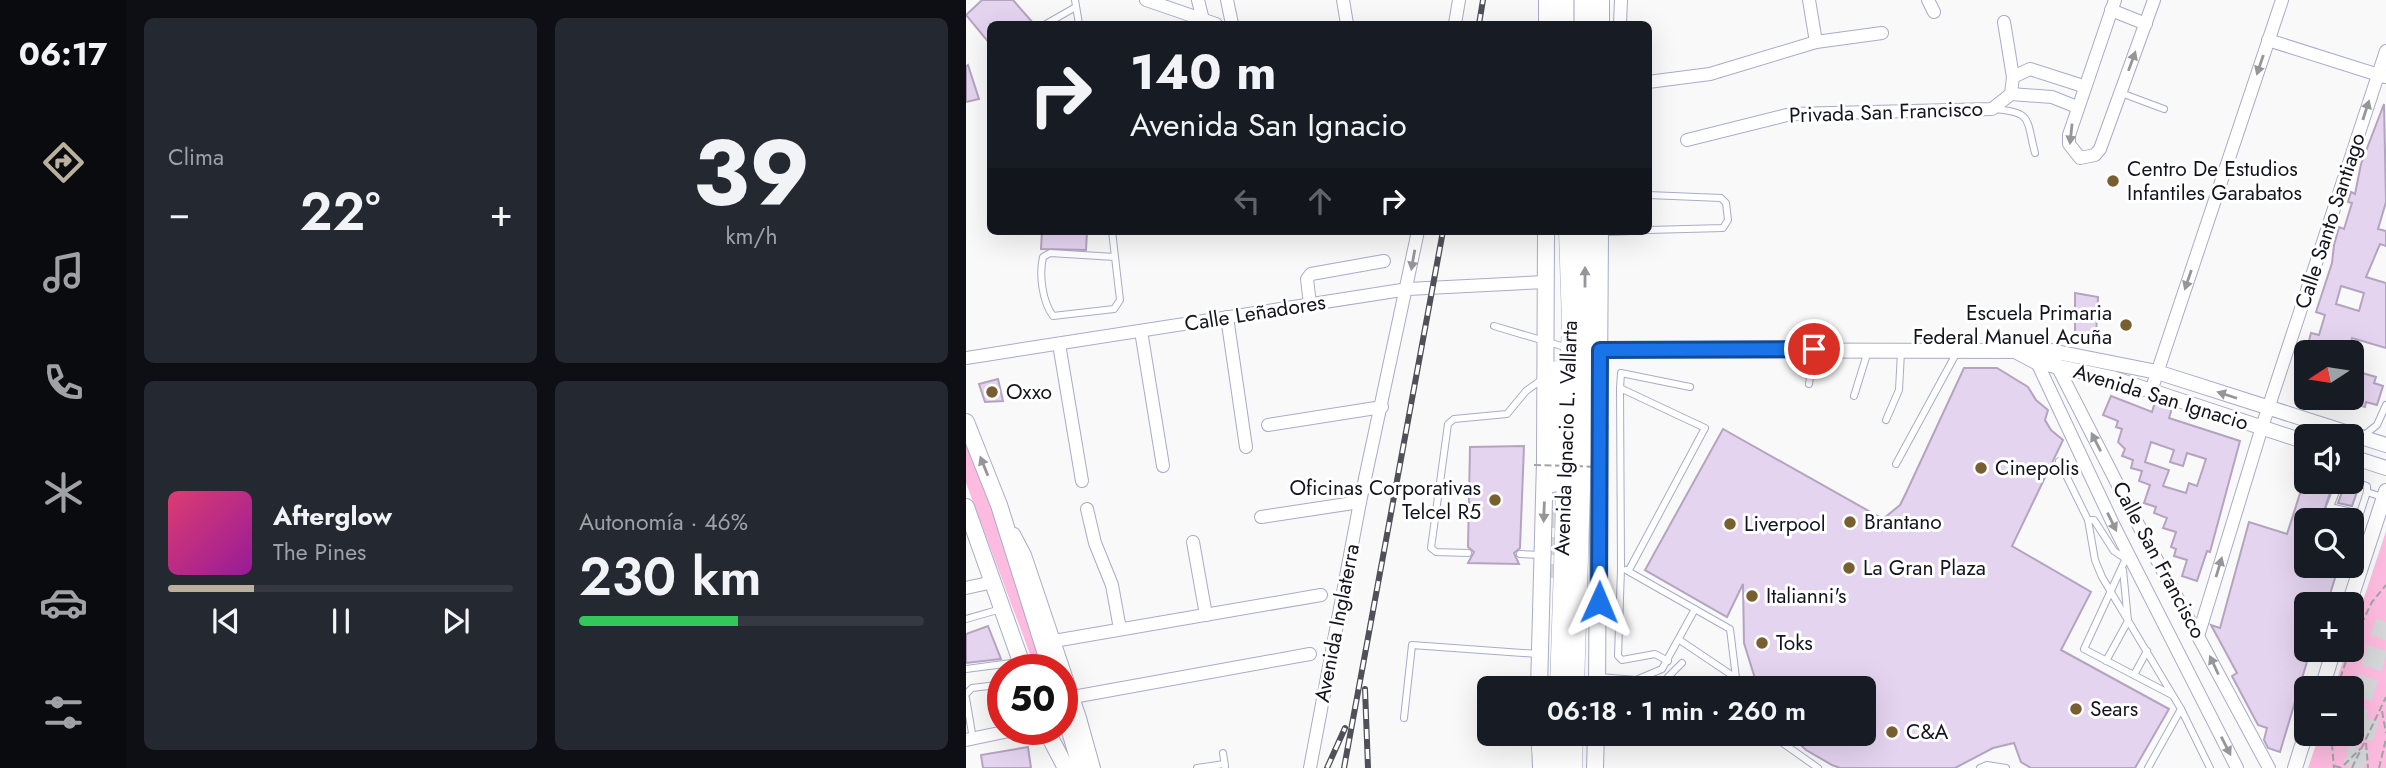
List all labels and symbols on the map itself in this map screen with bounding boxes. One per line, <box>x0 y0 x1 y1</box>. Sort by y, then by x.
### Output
one-way arrow <box>2127 51 2138 72</box>
one-way arrow <box>2254 54 2265 75</box>
street label: Privada San Francisco <box>1788 94 1984 130</box>
one-way arrow <box>2362 99 2372 120</box>
one-way arrow <box>2066 123 2077 145</box>
street label: Calle Santo Santiago <box>2287 129 2373 313</box>
place label: Centro De Estudios Infantiles Garabatos <box>2127 154 2302 208</box>
marker: Centro De Estudios Infantiles Garabatos <box>2105 173 2121 189</box>
one-way arrow <box>1407 249 1418 271</box>
one-way arrow <box>1579 265 1591 287</box>
one-way arrow <box>2182 270 2193 291</box>
street label: Calle Leñadores <box>1182 287 1328 339</box>
place label: Escuela Primaria Federal Manuel Acuña <box>1913 298 2112 352</box>
marker: Escuela Primaria Federal Manuel Acuña <box>2118 317 2134 333</box>
pin <box>1784 319 1844 379</box>
street label: Avenida Ignacio L. Vallarta <box>1547 320 1585 556</box>
north arrow <box>2294 340 2364 410</box>
street label: Avenida San Ignacio <box>2070 356 2252 438</box>
place label: Oxxo <box>1006 377 1052 407</box>
marker: Oxxo <box>984 384 1000 400</box>
one-way arrow <box>2217 389 2238 399</box>
one-way arrow <box>2090 432 2102 452</box>
place label: Cinepolis <box>1995 453 2079 483</box>
one-way arrow <box>978 455 989 476</box>
marker: Cinepolis <box>1973 460 1989 476</box>
place label: Oficinas Corporativas Telcel R5 <box>1289 473 1481 527</box>
street label: Calle San Francisco <box>2105 476 2213 644</box>
marker: Oficinas Corporativas Telcel R5 <box>1487 492 1503 508</box>
one-way arrow <box>1538 501 1549 523</box>
place label: Brantano <box>1864 507 1942 537</box>
place label: Liverpool <box>1744 509 1826 539</box>
one-way arrow <box>2106 512 2118 532</box>
marker: Brantano <box>1842 514 1858 530</box>
marker: Liverpool <box>1722 516 1738 532</box>
street label: Avenida Inglaterra <box>1307 541 1367 705</box>
place label: La Gran Plaza <box>1863 553 1986 583</box>
one-way arrow <box>2214 557 2225 578</box>
marker: La Gran Plaza <box>1841 560 1857 576</box>
position arrow <box>1562 565 1636 639</box>
place label: Italianni's <box>1766 581 1847 611</box>
marker: Italianni's <box>1744 588 1760 604</box>
place label: Toks <box>1776 628 1813 658</box>
marker: Toks <box>1754 635 1770 651</box>
speed limit sign: 50 <box>987 654 1078 745</box>
one-way arrow <box>2208 654 2219 675</box>
place label: Sears <box>2090 694 2138 724</box>
marker: Sears <box>2068 701 2084 717</box>
place label: C&A <box>1906 717 1949 747</box>
marker: C&A <box>1884 724 1900 740</box>
one-way arrow <box>2220 737 2232 757</box>

